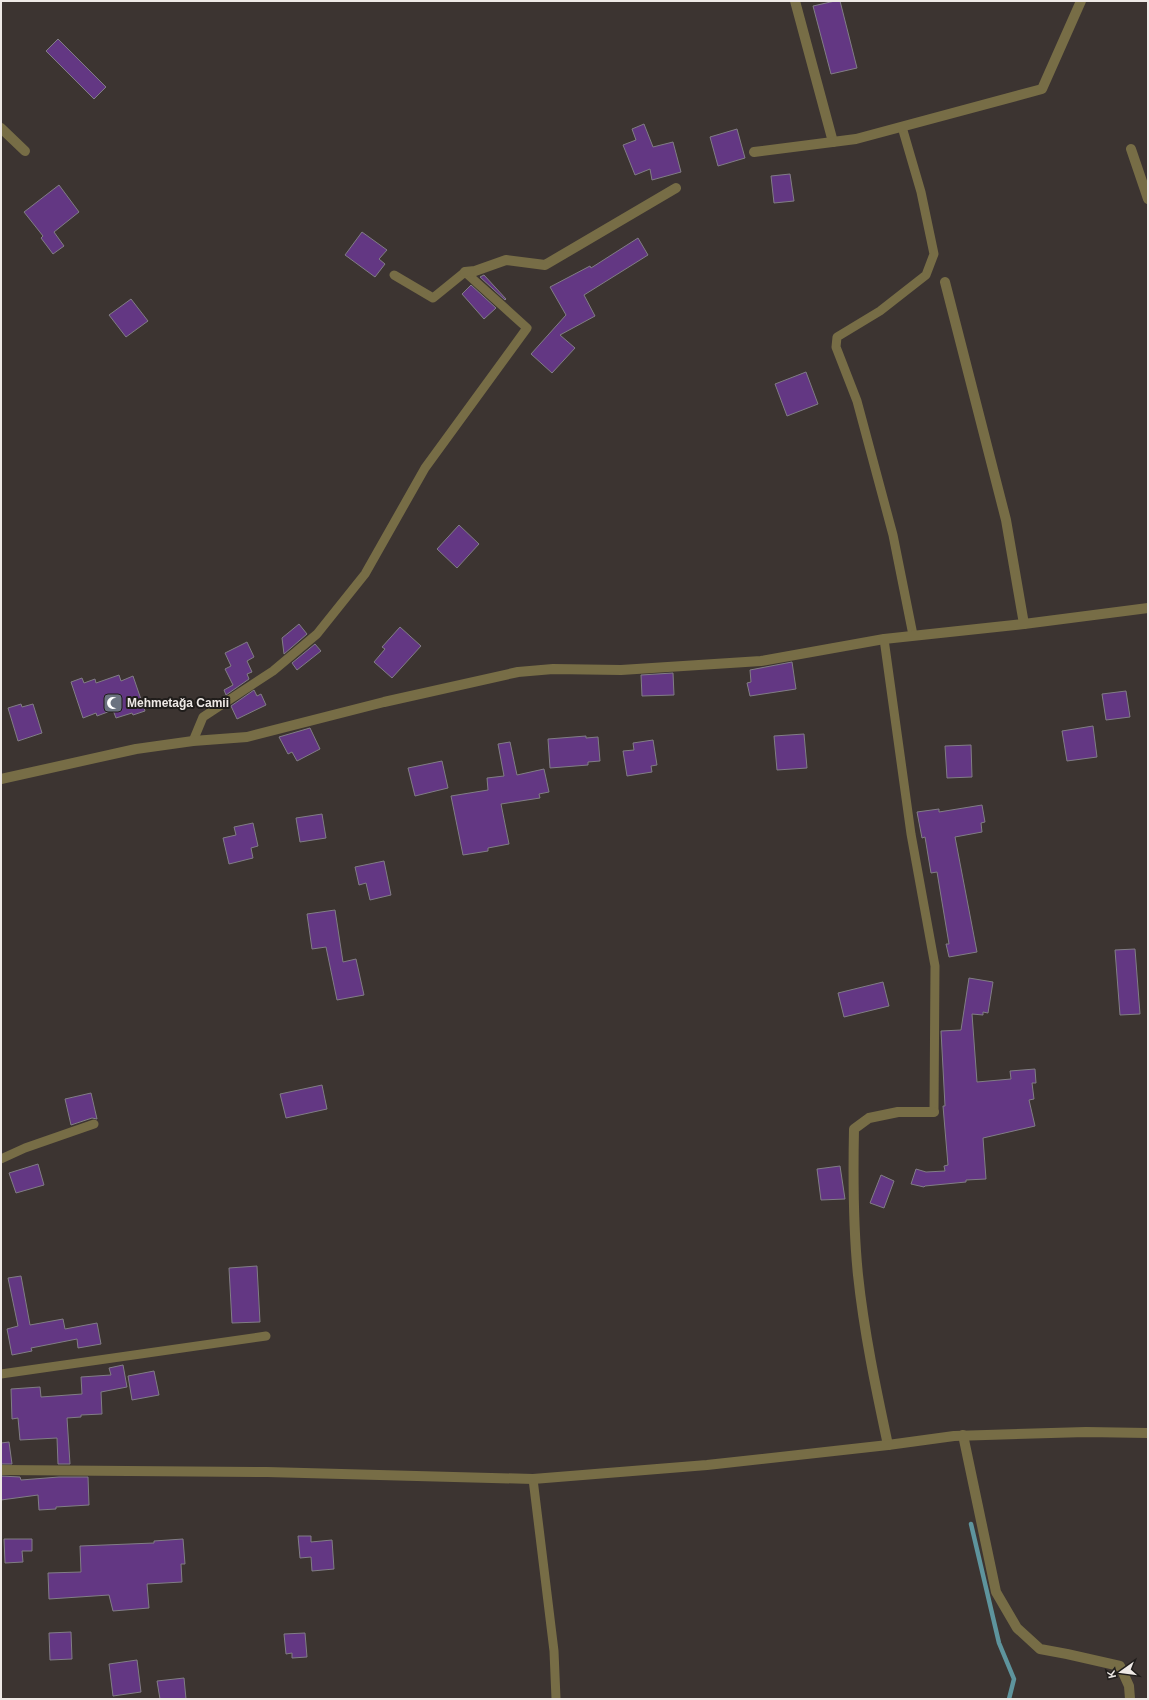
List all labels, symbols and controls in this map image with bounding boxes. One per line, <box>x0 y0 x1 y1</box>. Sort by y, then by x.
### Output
mosque icon: Mehmetağa Camii <box>102 692 124 714</box>
place label: Mehmetağa Camii <box>127 696 229 710</box>
north arrow <box>1101 1652 1141 1692</box>
text: K <box>1105 1669 1118 1680</box>

